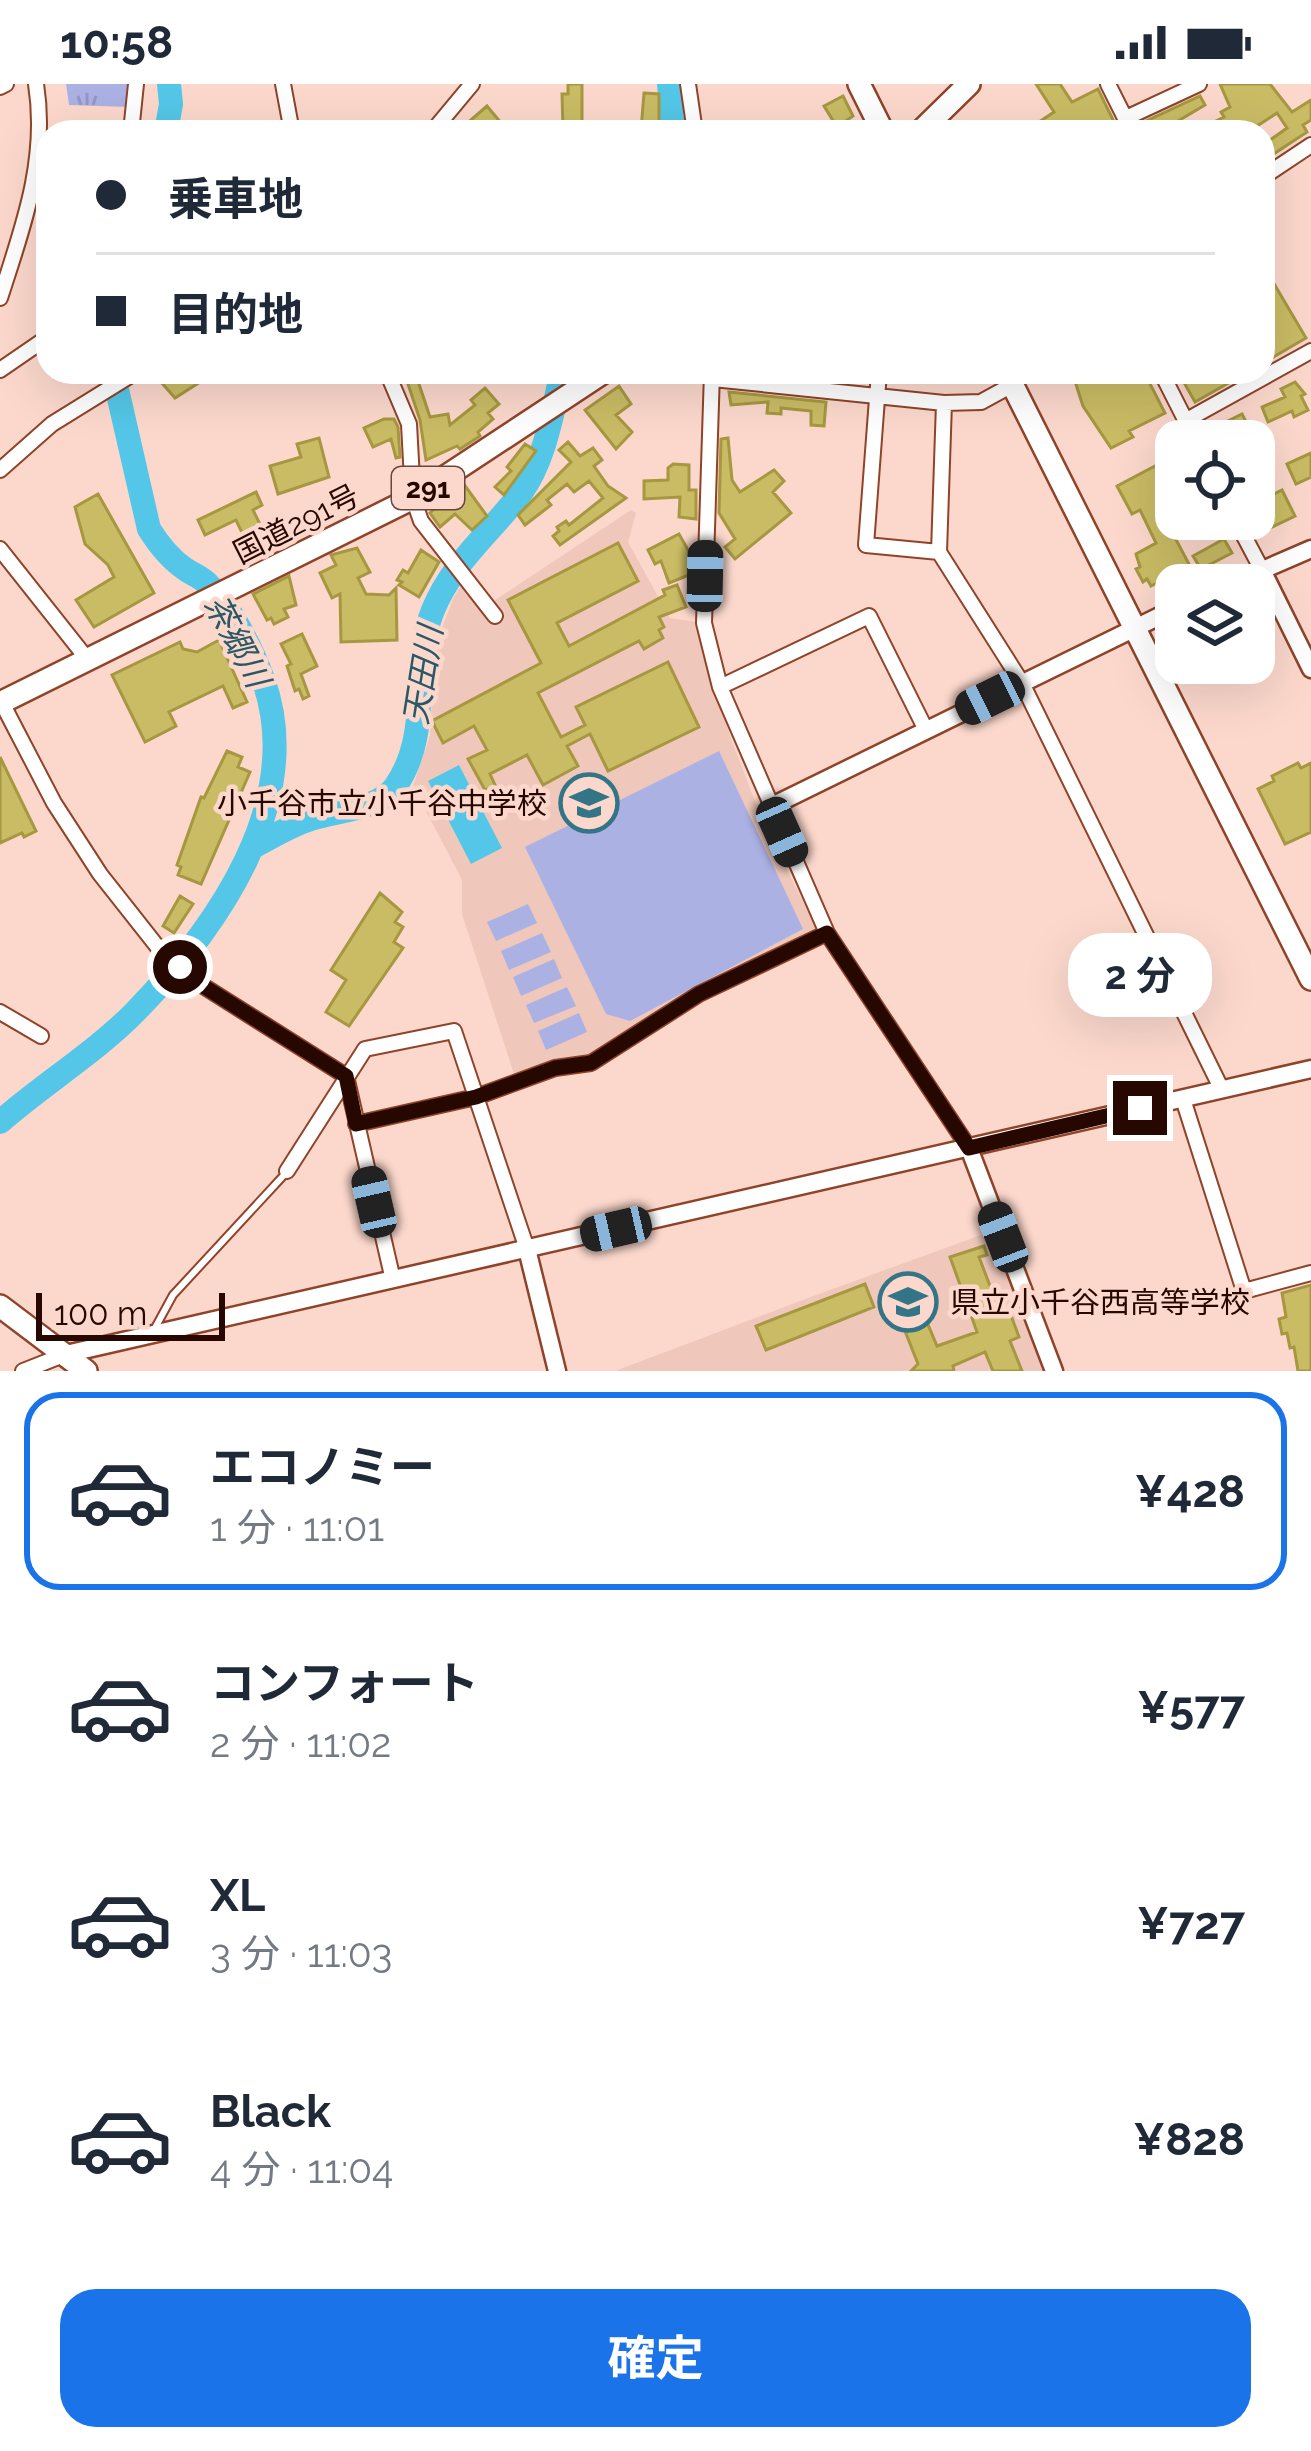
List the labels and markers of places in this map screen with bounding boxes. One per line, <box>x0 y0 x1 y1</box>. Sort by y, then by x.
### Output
school or university icon: 小千谷市立小千谷中学校 <box>558 772 620 834</box>
place label: 小千谷市立小千谷中学校 <box>217 786 547 821</box>
school or university icon: 県立小千谷西高等学校 <box>877 1271 939 1333</box>
place label: 県立小千谷西高等学校 <box>950 1285 1250 1320</box>

